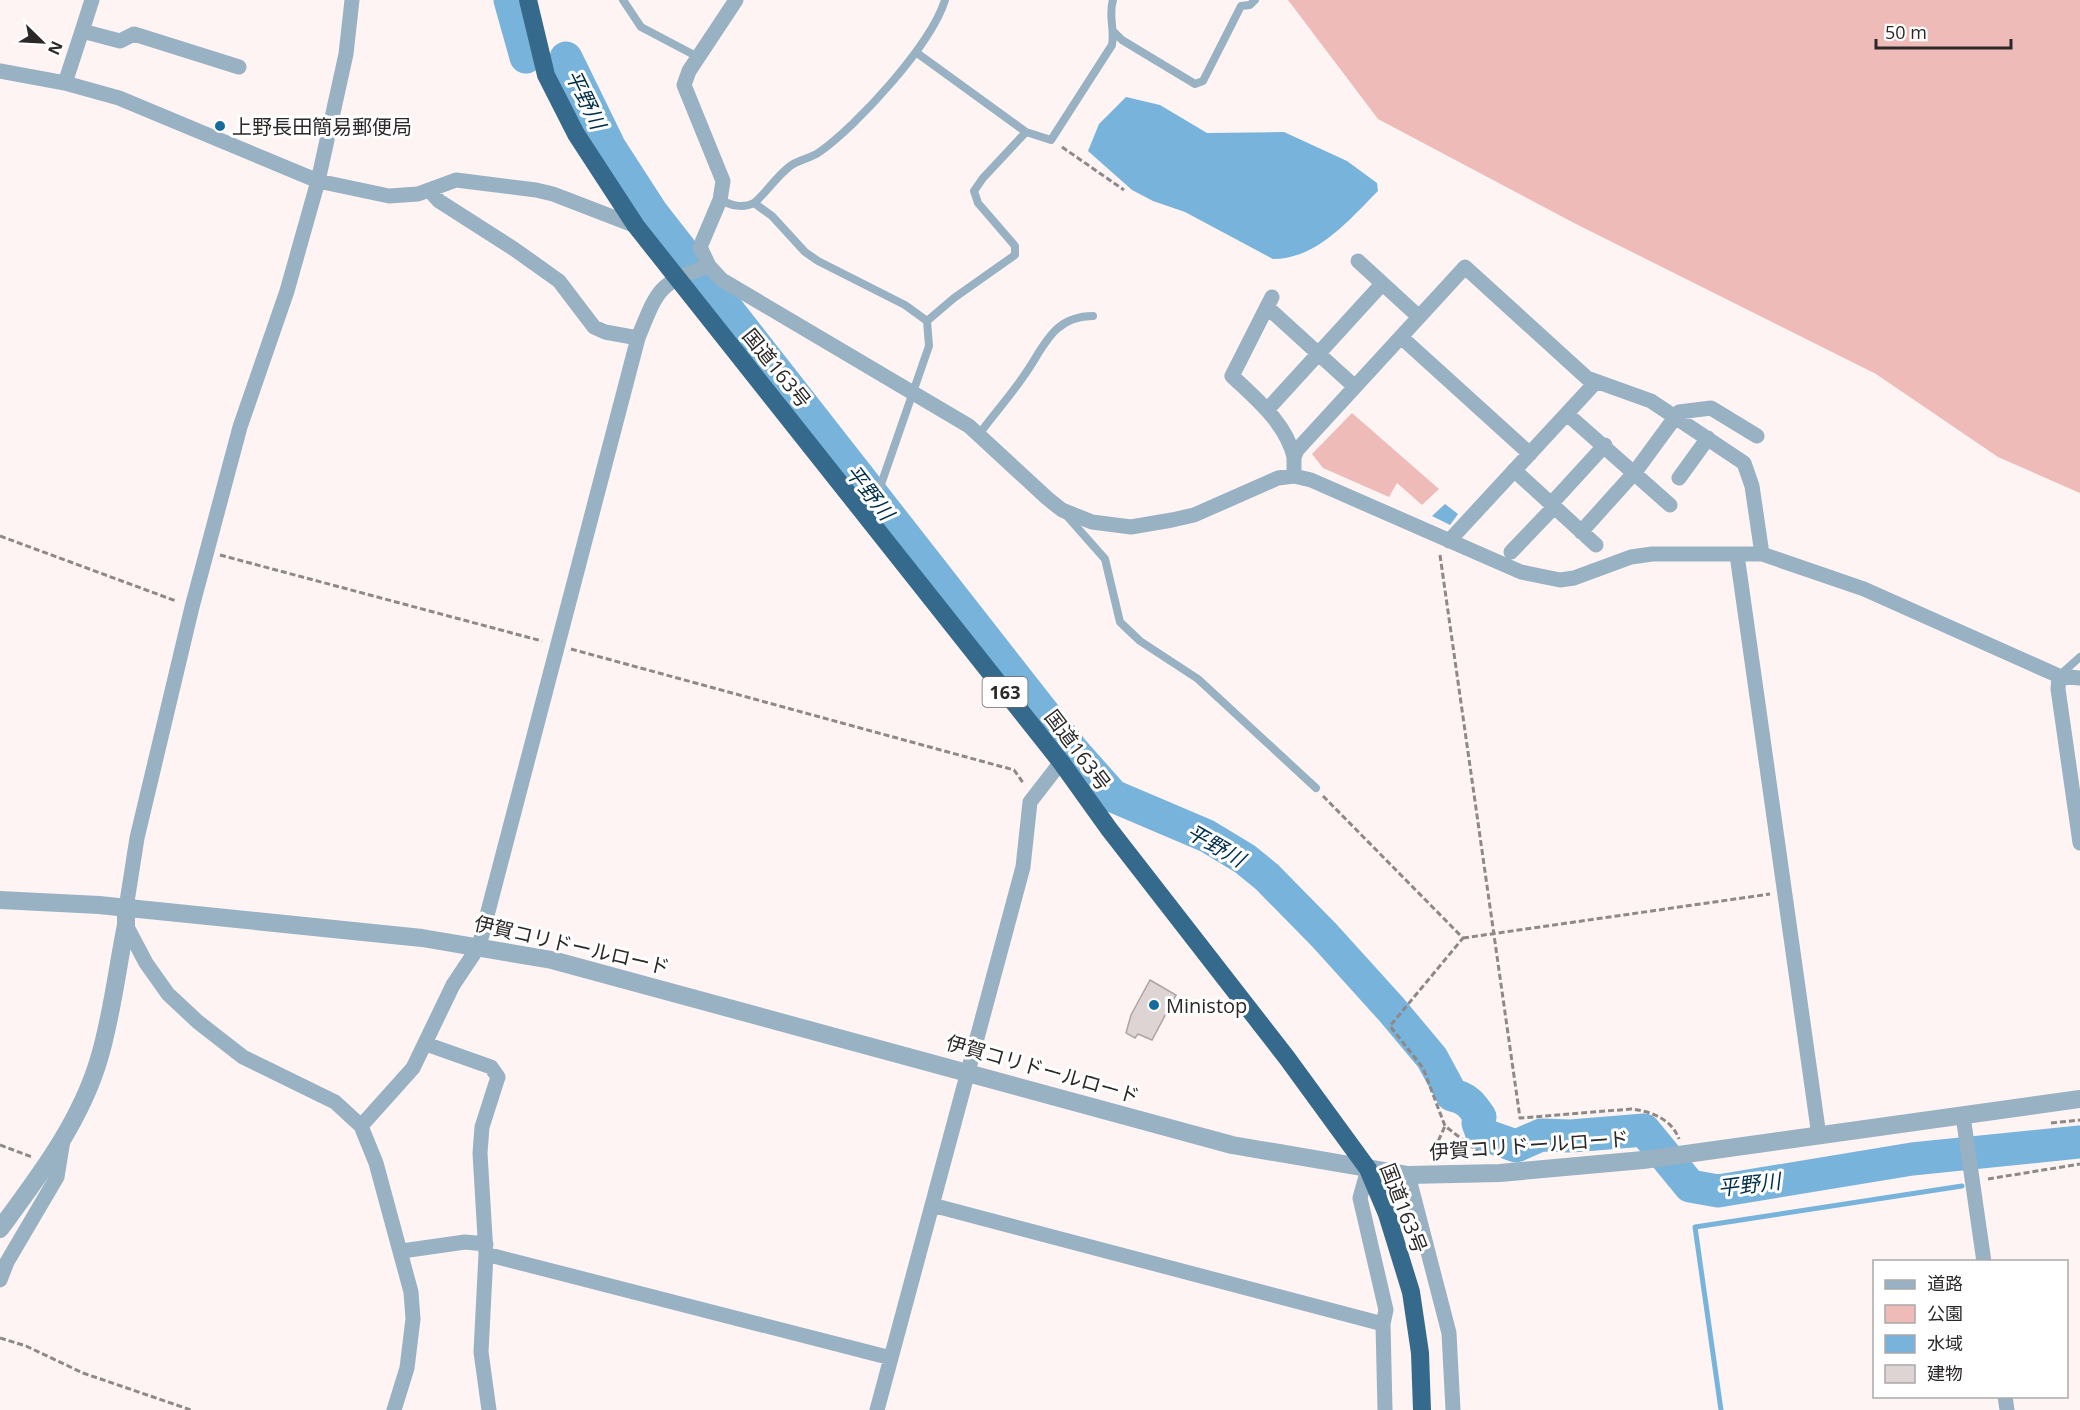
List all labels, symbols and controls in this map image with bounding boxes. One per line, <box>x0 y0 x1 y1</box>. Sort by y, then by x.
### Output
north arrow <box>12 12 72 72</box>
scale bar <box>1876 12 2011 50</box>
text: 50 m <box>1885 20 1927 44</box>
text: N <box>43 38 68 59</box>
water label: 平野川 <box>560 65 613 135</box>
place label: 上野長田簡易郵便局 <box>232 113 412 140</box>
marker: 上野長田簡易郵便局 <box>213 119 227 133</box>
street label: 国道163号 <box>737 323 817 413</box>
water label: 平野川 <box>840 459 902 527</box>
road number: 163 <box>982 677 1028 707</box>
street label: 国道163号 <box>1039 704 1117 796</box>
water label: 平野川 <box>1182 817 1252 874</box>
street label: 伊賀コリドールロード <box>472 909 672 981</box>
place label: Ministop <box>1166 992 1247 1019</box>
marker: Ministop <box>1147 998 1161 1012</box>
street label: 伊賀コリドールロード <box>943 1028 1143 1110</box>
street label: 伊賀コリドールロード <box>1428 1125 1630 1165</box>
street label: 国道163号 <box>1374 1159 1434 1257</box>
water label: 平野川 <box>1716 1166 1784 1202</box>
legend <box>1873 1260 2068 1398</box>
text: 道路 <box>1927 1271 1963 1295</box>
text: 公園 <box>1927 1301 1963 1325</box>
text: 水域 <box>1927 1331 1963 1355</box>
text: 建物 <box>1927 1361 1963 1385</box>

